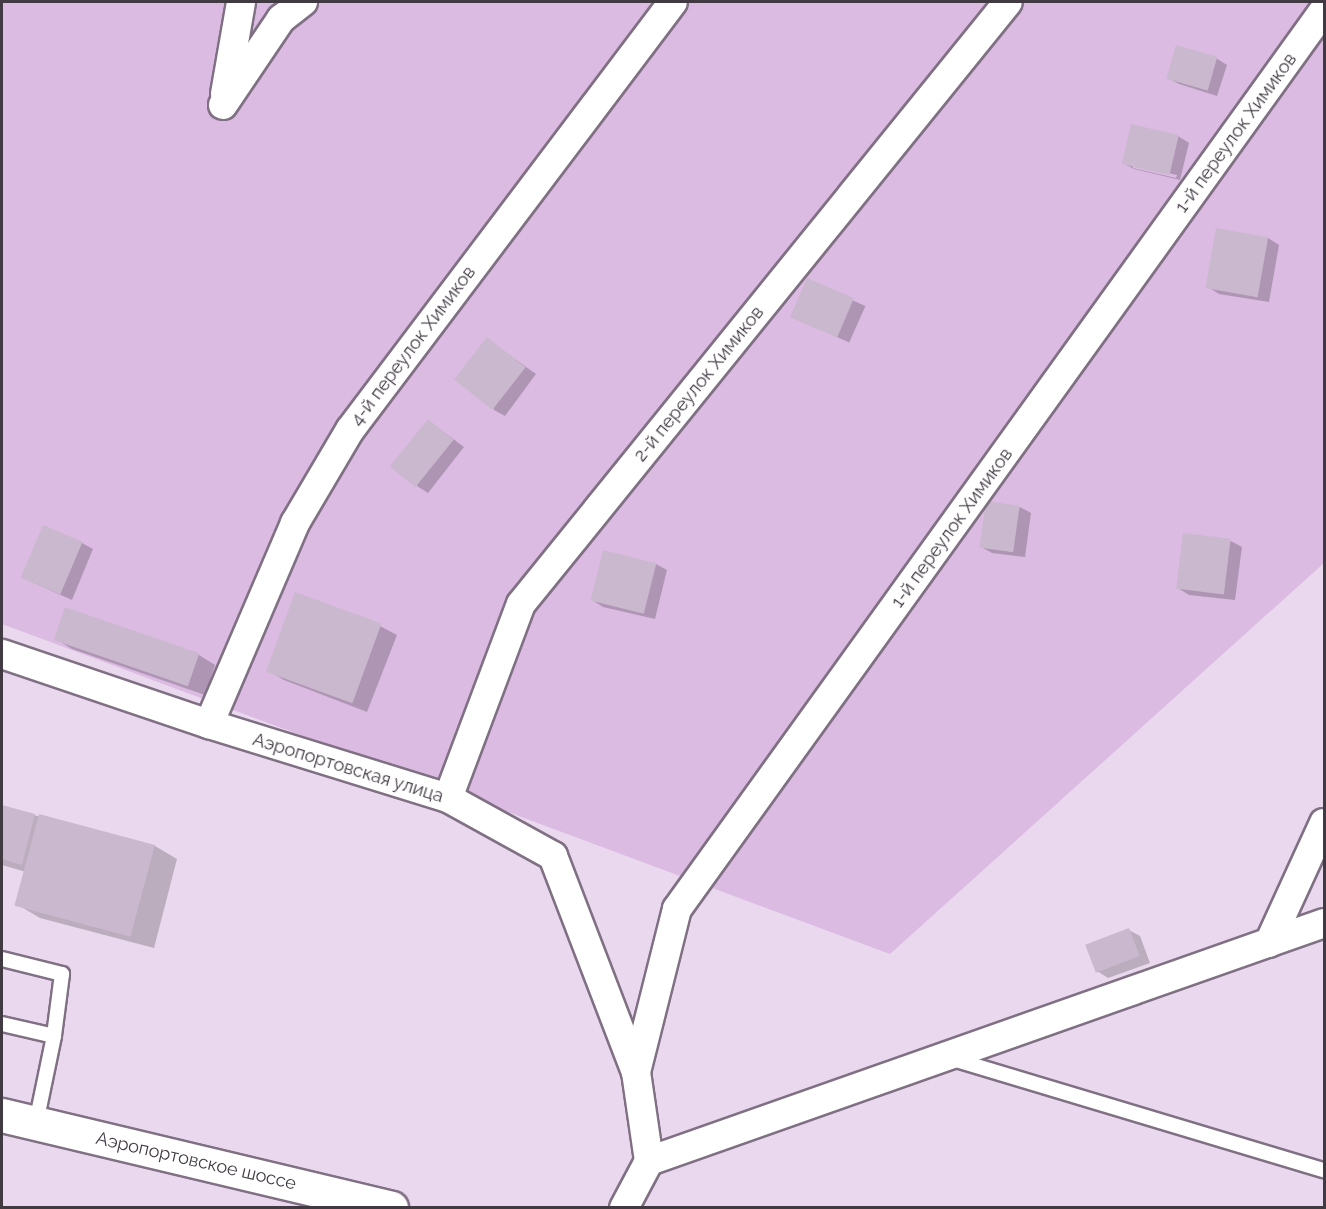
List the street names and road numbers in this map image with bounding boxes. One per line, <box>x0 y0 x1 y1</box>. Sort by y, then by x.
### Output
street label: 1-й переулок Химиков <box>1171 49 1301 217</box>
street label: 4-й переулок Химиков <box>346 262 480 430</box>
street label: 2-й переулок Химиков <box>630 302 768 466</box>
street label: 1-й переулок Химиков <box>887 444 1017 612</box>
street label: Аэропортовская улица <box>250 729 446 807</box>
street label: Аэропортовское шоссе <box>94 1127 298 1195</box>

